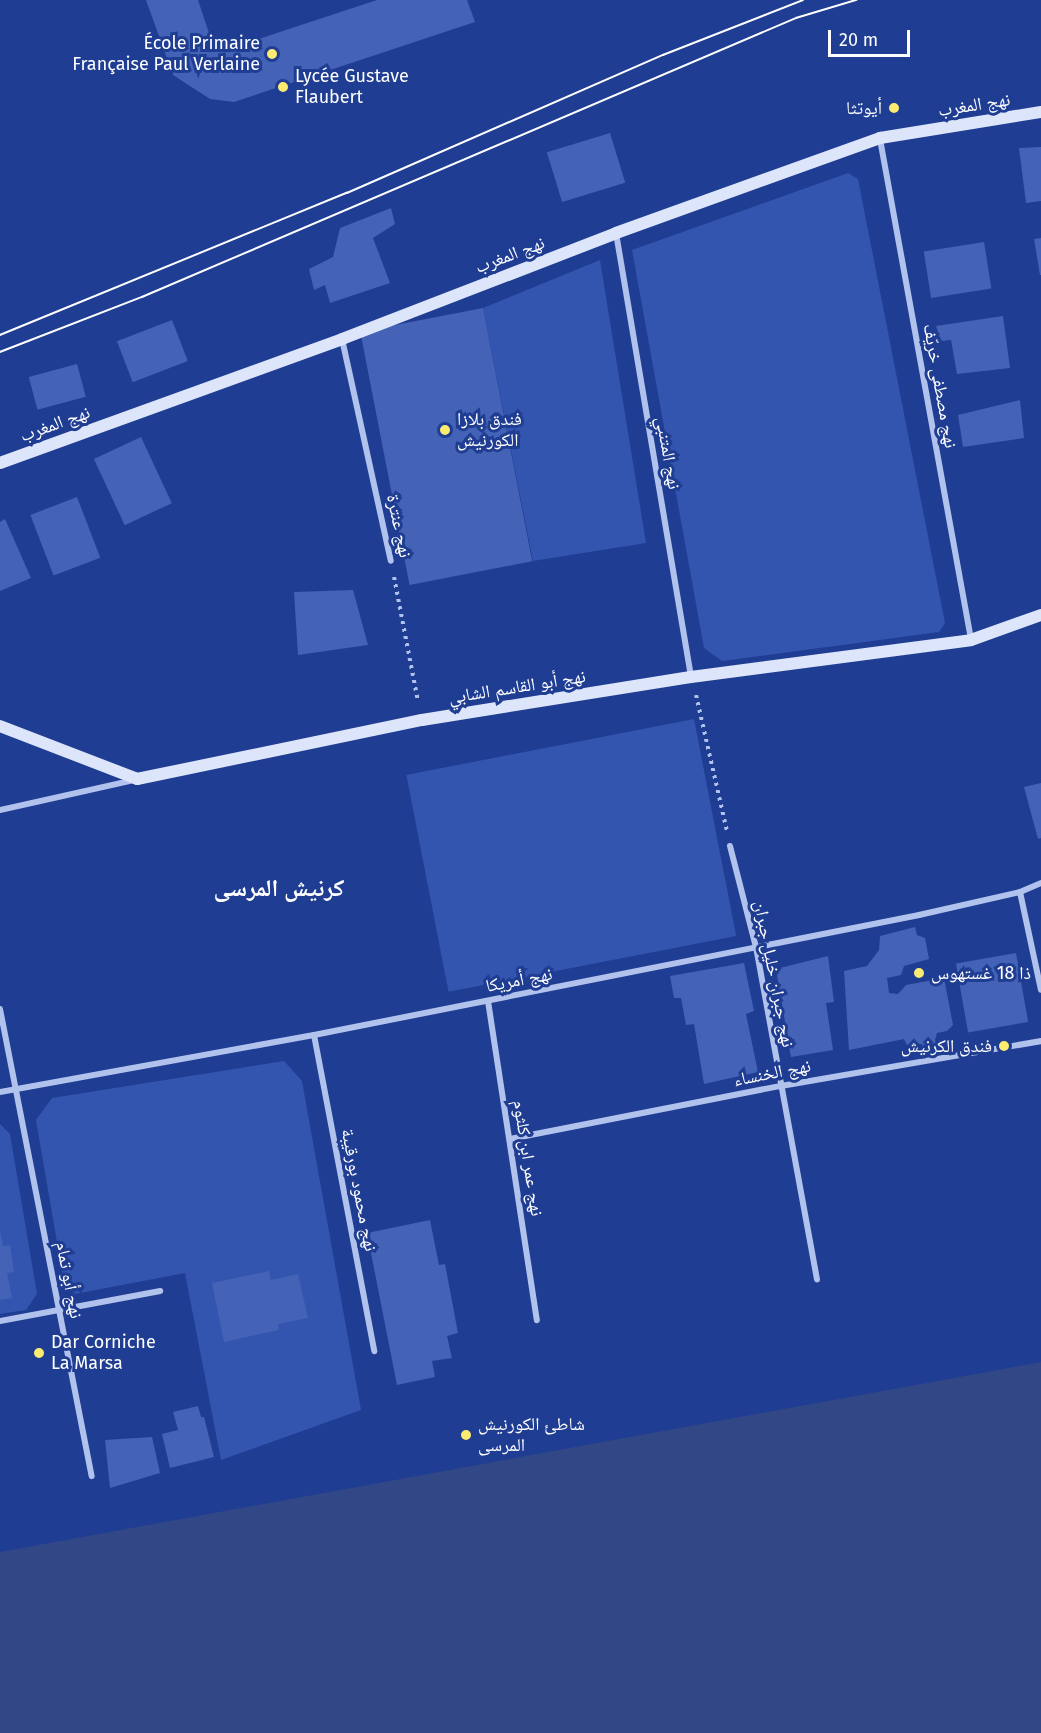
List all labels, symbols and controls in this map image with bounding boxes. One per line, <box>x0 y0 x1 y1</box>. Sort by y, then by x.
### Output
scale bar <box>831 18 914 56</box>
text: 20 m <box>839 29 878 51</box>
place label: École Primaire Française Paul Verlaine <box>72 33 260 76</box>
marker: École Primaire Française Paul Verlaine <box>265 47 279 61</box>
place label: Lycée Gustave Flaubert <box>295 66 409 109</box>
marker: Lycée Gustave Flaubert <box>276 80 290 94</box>
street label: نهج المغرب <box>936 89 1012 121</box>
place label: أيوتثا <box>846 97 882 119</box>
marker: أيوتثا <box>887 101 901 115</box>
street label: نهج المغرب <box>472 232 548 278</box>
street label: نهج مصطفى خريّف <box>918 322 962 450</box>
street label: نهج المغرب <box>17 401 93 447</box>
place label: فندق بلازا الكورنيش <box>457 409 522 452</box>
street label: نهج المتنبي <box>651 415 685 491</box>
marker: فندق بلازا الكورنيش <box>438 423 452 437</box>
street label: نهج عنترة <box>382 492 416 560</box>
street label: نهج أبو القاسم الشابي <box>447 665 587 709</box>
district label: كرنيش المرسى <box>214 875 344 903</box>
street label: نهج جبران خليل جبران <box>749 899 799 1049</box>
place label: ذا 18 غستهوس <box>931 962 1031 984</box>
street label: نهج أمريكا <box>484 963 554 997</box>
marker: ذا 18 غستهوس <box>912 966 926 980</box>
place label: فندق الكرنيش <box>901 1035 992 1057</box>
marker: فندق الكرنيش <box>997 1039 1011 1053</box>
street label: نهج الخنساء <box>732 1055 812 1091</box>
street label: نهج عمر ابن كلثوم <box>508 1098 548 1218</box>
street label: نهج محمود بورقيبة <box>337 1127 381 1253</box>
street label: نهج أبو تمام <box>51 1240 87 1320</box>
place label: Dar Corniche La Marsa <box>51 1332 156 1374</box>
marker: Dar Corniche La Marsa <box>32 1346 46 1360</box>
place label: شاطئ الكورنيش المرسى <box>478 1414 585 1456</box>
marker: شاطئ الكورنيش المرسى <box>459 1428 473 1442</box>

